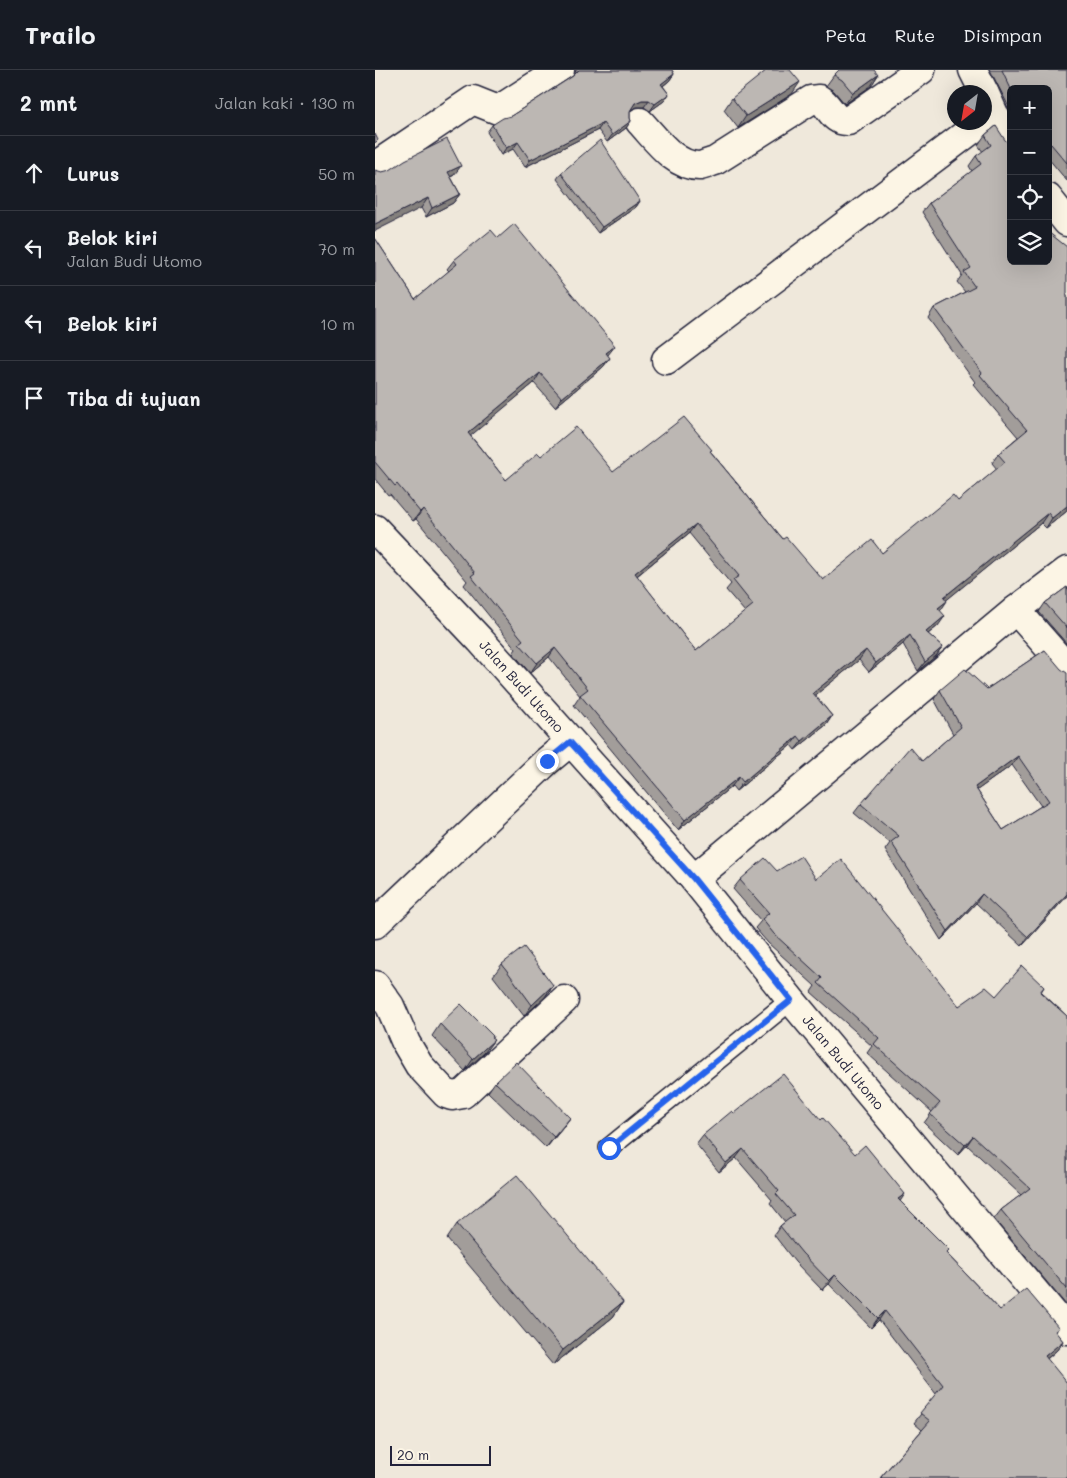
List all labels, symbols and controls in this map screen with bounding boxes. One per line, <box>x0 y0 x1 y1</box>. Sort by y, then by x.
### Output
text: Trailo <box>25 19 96 50</box>
text: Peta <box>825 23 867 47</box>
text: Rute <box>895 23 935 47</box>
text: Disimpan <box>963 23 1042 47</box>
north arrow <box>947 85 992 130</box>
map controls <box>1007 85 1052 265</box>
button: + <box>1007 85 1052 130</box>
text: 2 mnt <box>20 89 77 116</box>
text: Jalan kaki · 130 m <box>215 92 355 113</box>
button: − <box>1007 130 1052 175</box>
icon: ahead <box>20 159 48 187</box>
text: Lurus <box>67 161 119 186</box>
text: 50 m <box>318 163 355 184</box>
button: locate <box>1007 175 1052 220</box>
button: layers <box>1007 220 1052 265</box>
text: Belok kiri <box>67 225 158 250</box>
icon: left <box>20 234 48 262</box>
text: 70 m <box>318 238 355 259</box>
text: Jalan Budi Utomo <box>67 250 202 271</box>
icon: left <box>20 309 48 337</box>
text: Belok kiri <box>67 311 158 336</box>
text: 10 m <box>320 313 355 334</box>
icon: arrive <box>20 384 48 412</box>
text: Tiba di tujuan <box>67 386 200 411</box>
street label: Jalan Budi Utomo <box>475 636 568 736</box>
route end <box>536 750 559 773</box>
street label: Jalan Budi Utomo <box>798 1011 889 1114</box>
route start <box>598 1137 621 1160</box>
scale bar <box>390 1443 491 1466</box>
text: 20 m <box>397 1445 429 1464</box>

